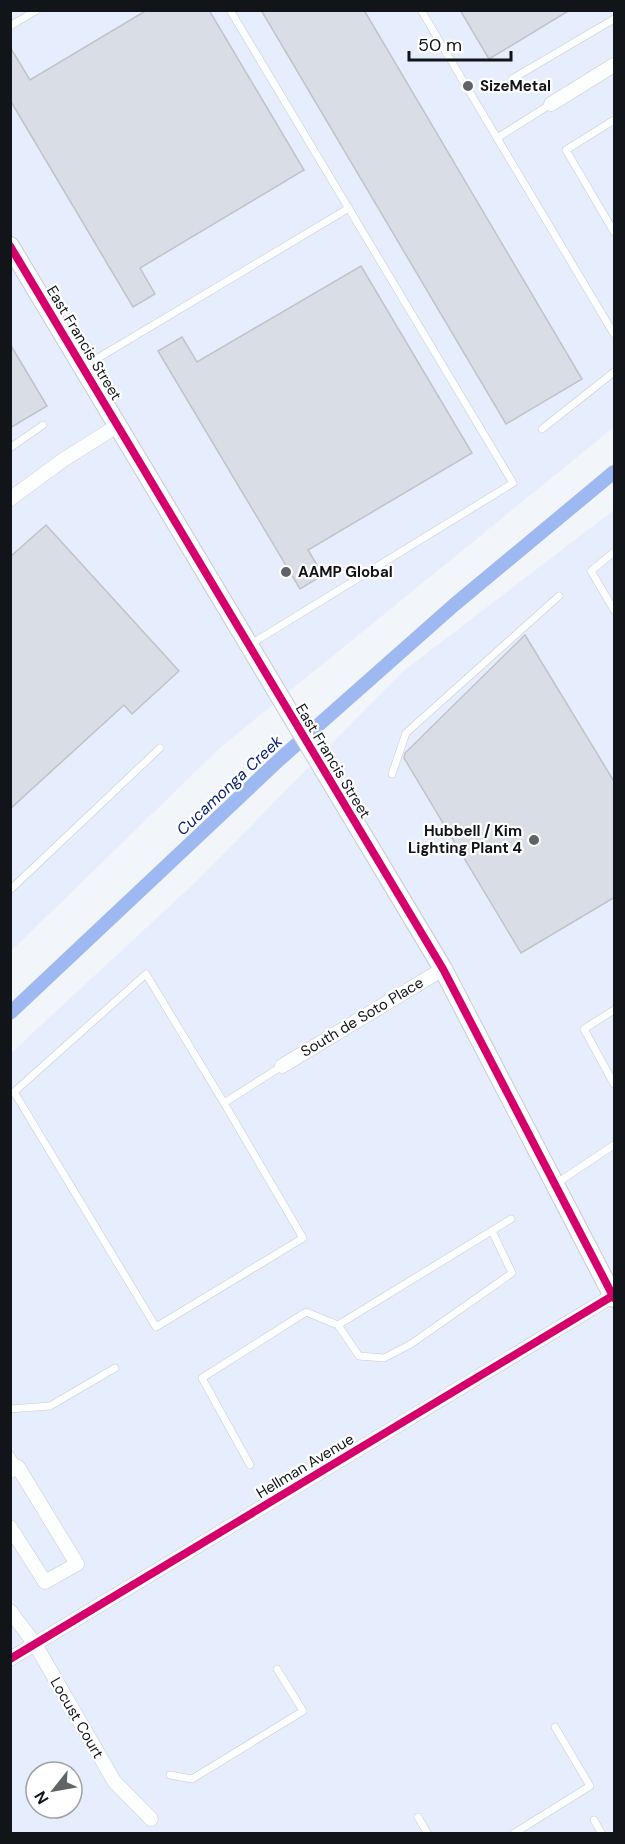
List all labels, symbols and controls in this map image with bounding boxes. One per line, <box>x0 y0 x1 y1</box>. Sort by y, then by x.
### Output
scale bar <box>409 24 511 62</box>
text: 50 m <box>418 33 462 57</box>
place label: SizeMetal <box>480 76 551 96</box>
marker: SizeMetal <box>461 79 475 93</box>
street label: East Francis Street <box>42 282 126 404</box>
place label: AAMP Global <box>298 562 393 582</box>
marker: AAMP Global <box>279 565 293 579</box>
street label: East Francis Street <box>291 700 375 822</box>
water label: Cucamonga Creek <box>172 730 287 840</box>
place label: Hubbell / Kim Lighting Plant 4 <box>408 821 522 858</box>
marker: Hubbell / Kim Lighting Plant 4 <box>527 833 541 847</box>
street label: South de Soto Place <box>297 972 427 1062</box>
street label: Hellman Avenue <box>252 1429 358 1503</box>
street label: Locust Court <box>46 1674 108 1762</box>
north arrow <box>24 1760 84 1820</box>
text: N <box>30 1787 54 1808</box>

